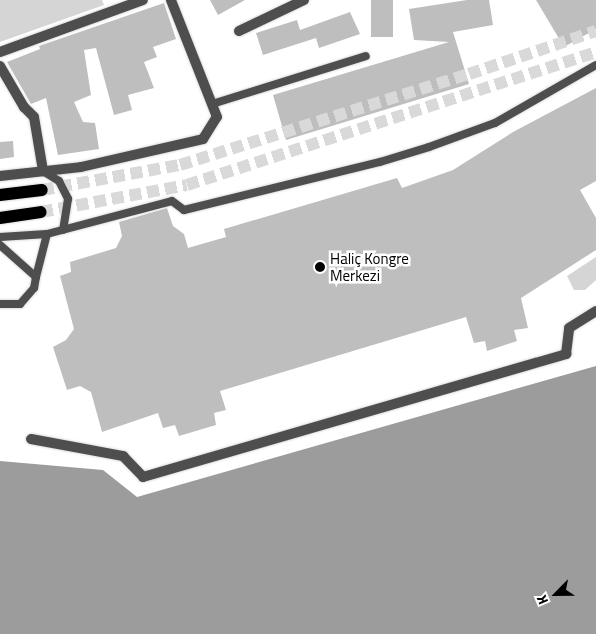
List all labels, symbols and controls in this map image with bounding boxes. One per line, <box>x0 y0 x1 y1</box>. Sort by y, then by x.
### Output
place label: Haliç Kongre Merkezi <box>330 249 409 284</box>
marker: Haliç Kongre Merkezi <box>314 261 326 273</box>
north arrow <box>531 569 581 619</box>
text: K <box>530 592 553 608</box>

